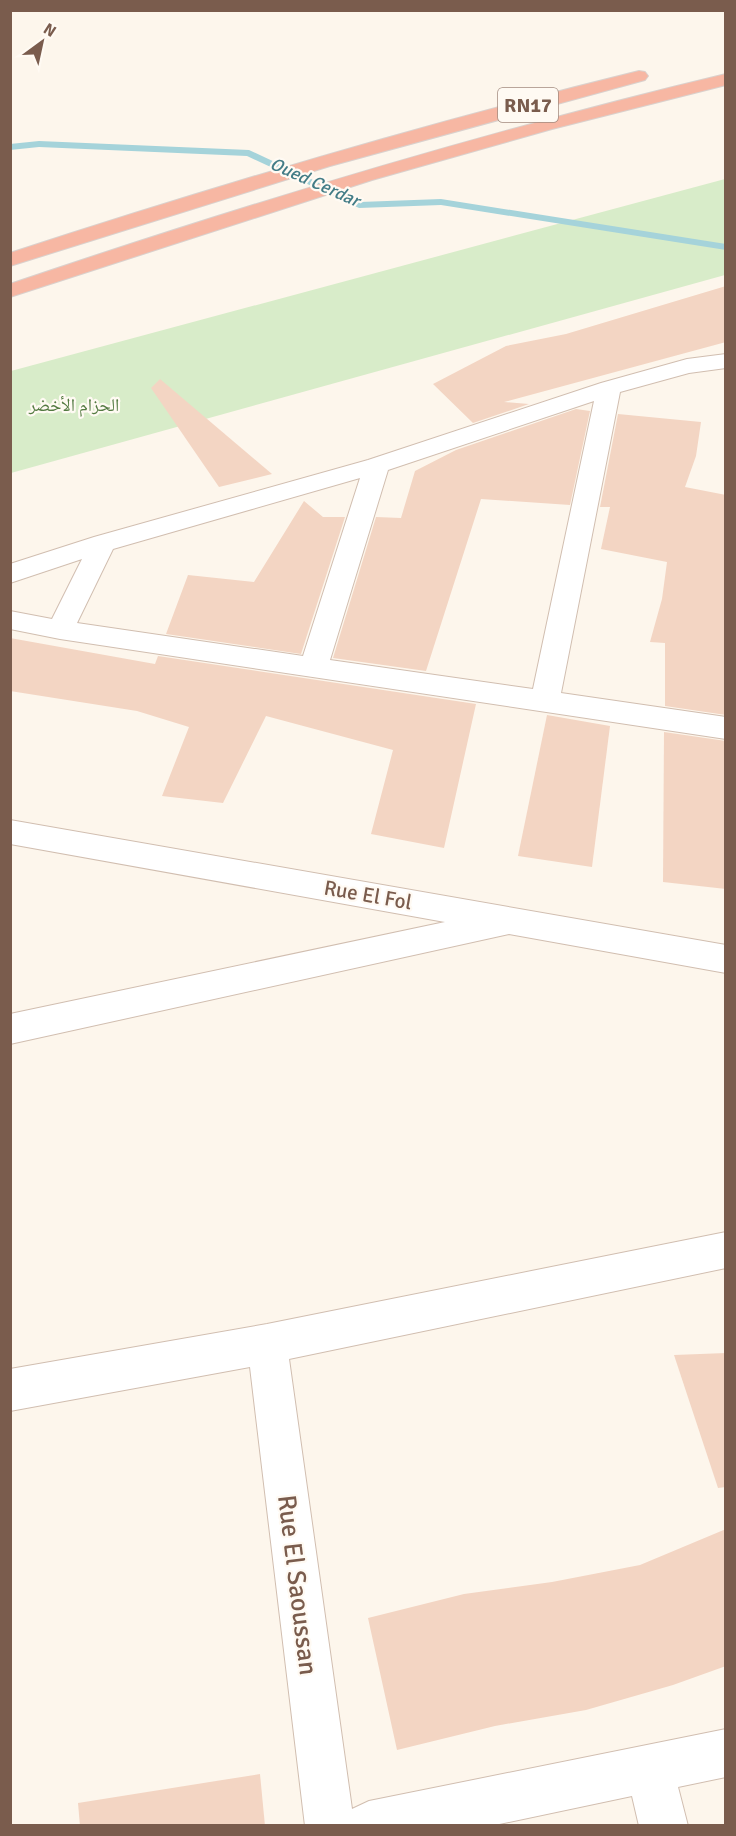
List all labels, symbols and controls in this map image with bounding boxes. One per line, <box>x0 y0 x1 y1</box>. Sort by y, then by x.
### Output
north arrow <box>12 12 72 72</box>
text: N <box>40 19 60 42</box>
road number: RN17 <box>498 88 558 122</box>
water label: Oued Cerdar <box>267 152 365 212</box>
park label: الحزام الأخضر <box>28 394 119 417</box>
street label: Rue El Fol <box>322 874 414 916</box>
street label: Rue El Saoussan <box>270 1493 324 1677</box>

